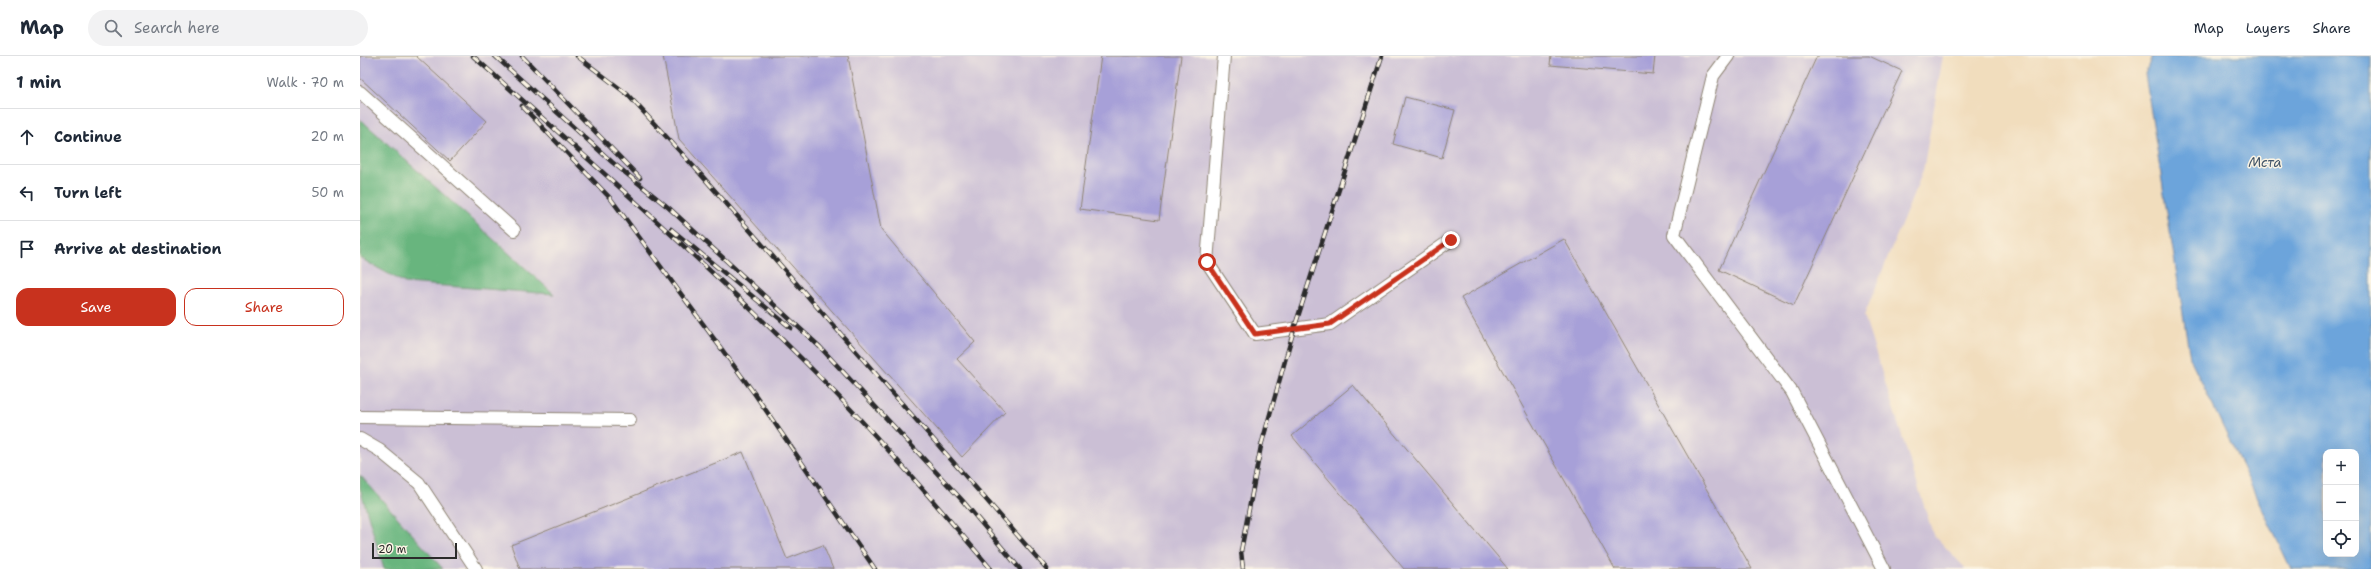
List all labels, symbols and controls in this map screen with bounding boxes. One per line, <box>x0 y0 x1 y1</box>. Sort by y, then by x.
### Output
search box <box>88 10 368 46</box>
text: Map <box>20 15 64 40</box>
icon: search <box>102 17 124 39</box>
text: Search here <box>134 18 220 38</box>
text: Map <box>2194 19 2224 37</box>
text: Layers <box>2246 19 2290 37</box>
text: Share <box>2312 19 2351 37</box>
text: 1 min <box>16 71 61 93</box>
text: Walk · 70 m <box>267 74 344 91</box>
icon: ahead <box>16 126 38 148</box>
text: Continue <box>54 127 122 147</box>
text: 20 m <box>311 128 344 145</box>
water label: Мста <box>2248 154 2282 171</box>
icon: left <box>16 182 38 204</box>
text: Turn left <box>54 183 122 203</box>
text: 50 m <box>311 184 344 201</box>
route end <box>1442 231 1460 249</box>
icon: arrive <box>16 238 38 260</box>
text: Arrive at destination <box>54 239 222 259</box>
route start <box>1198 253 1216 271</box>
button: Save <box>16 288 176 326</box>
button: Share <box>184 288 344 326</box>
map controls <box>2323 449 2359 557</box>
button: + <box>2323 449 2359 485</box>
button: − <box>2323 485 2359 521</box>
button: locate <box>2323 521 2359 557</box>
scale bar <box>372 541 457 560</box>
text: 20 m <box>378 542 406 557</box>

